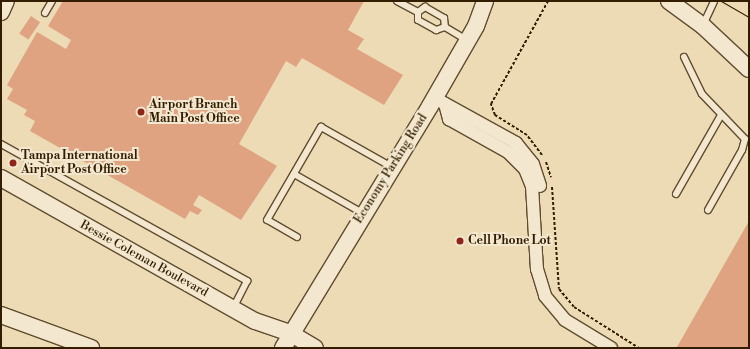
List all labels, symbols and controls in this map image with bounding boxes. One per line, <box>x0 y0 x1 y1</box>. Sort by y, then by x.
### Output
place label: Airport Branch Main Post Office <box>149 98 240 126</box>
marker: Airport Branch Main Post Office <box>136 107 146 117</box>
street label: Economy Parking Road <box>351 112 431 226</box>
place label: Tampa International Airport Post Office <box>21 149 138 177</box>
marker: Tampa International Airport Post Office <box>8 158 18 168</box>
street label: Bessie Coleman Boulevard <box>78 218 210 300</box>
place label: Cell Phone Lot <box>468 234 551 248</box>
marker: Cell Phone Lot <box>455 236 465 246</box>

